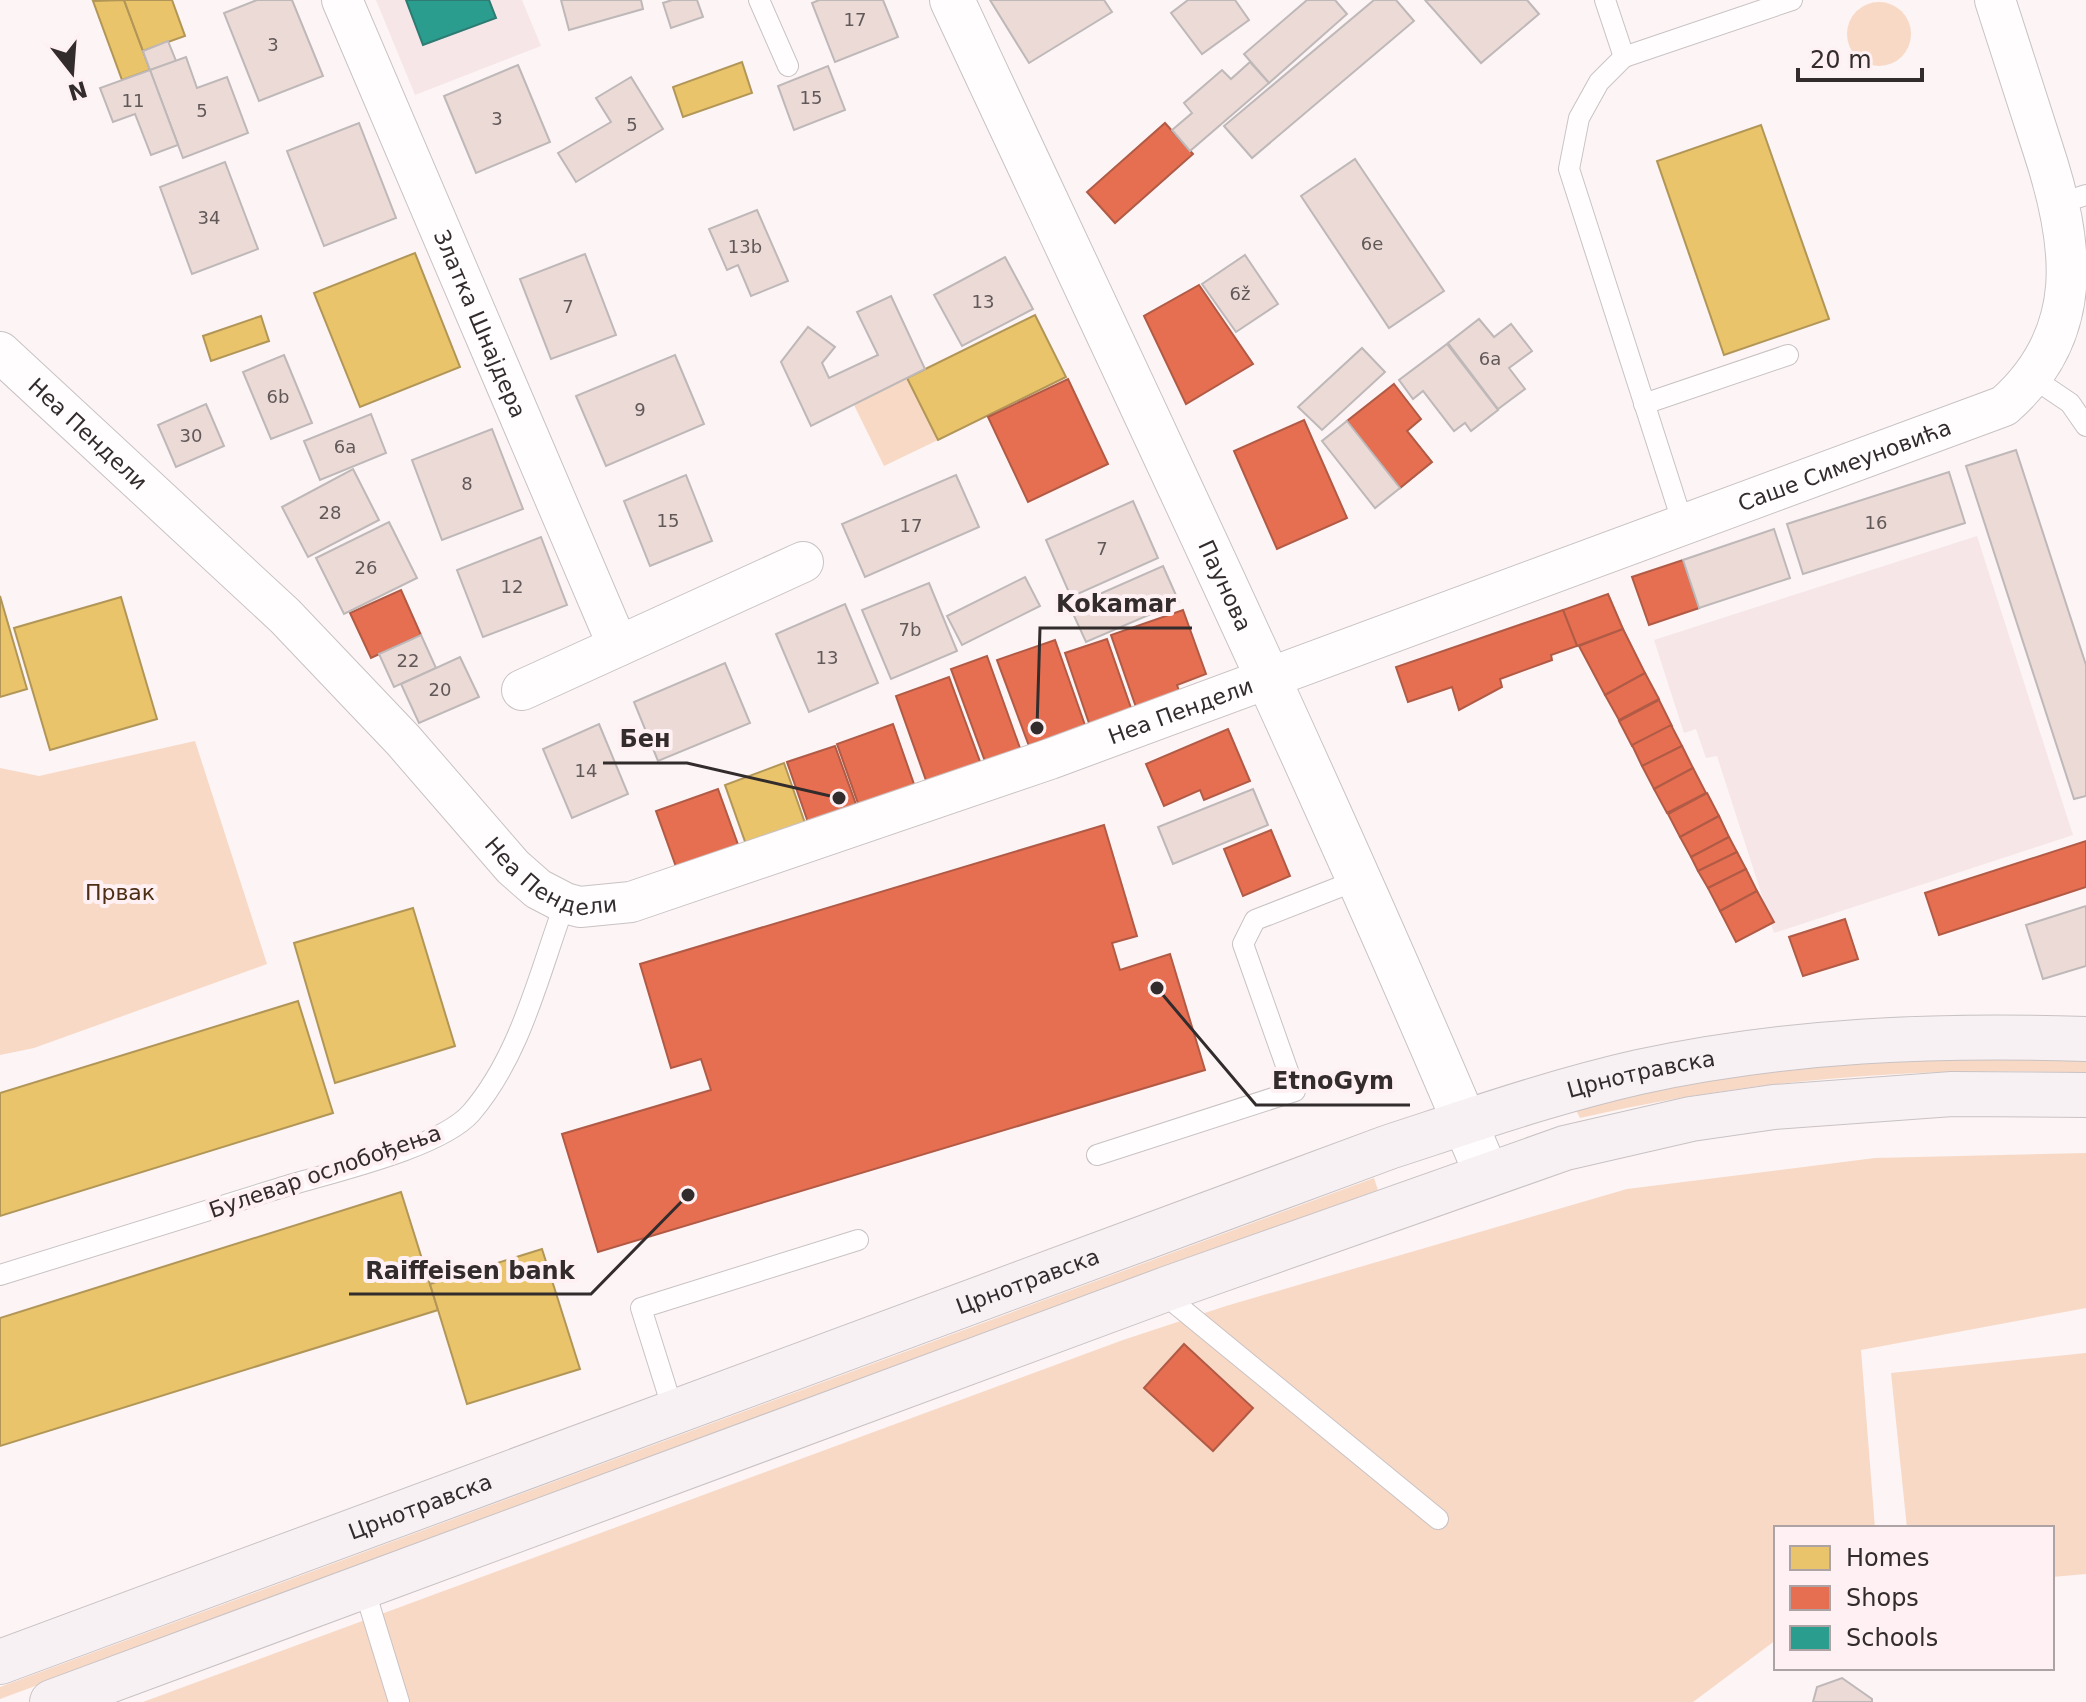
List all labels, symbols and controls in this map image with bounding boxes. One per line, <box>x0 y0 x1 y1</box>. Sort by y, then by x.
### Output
house number: 17 <box>844 9 866 30</box>
north arrow <box>32 32 112 112</box>
scale bar <box>1798 32 1922 82</box>
house number: 3 <box>267 34 279 55</box>
text: 20 m <box>1810 46 1872 74</box>
text: N <box>65 76 90 105</box>
house number: 15 <box>800 87 822 108</box>
house number: 11 <box>122 90 144 111</box>
house number: 5 <box>196 100 208 121</box>
house number: 3 <box>491 108 503 129</box>
house number: 5 <box>626 114 638 135</box>
house number: 34 <box>198 207 220 228</box>
street label: Златка Шнајдера <box>429 226 531 422</box>
house number: 6e <box>1361 233 1383 254</box>
house number: 13b <box>728 236 762 257</box>
house number: 6ž <box>1230 283 1250 304</box>
house number: 13 <box>972 291 994 312</box>
house number: 7 <box>562 296 574 317</box>
house number: 6a <box>1479 348 1501 369</box>
street label: Неа Пендели <box>23 373 152 495</box>
house number: 6b <box>267 386 289 407</box>
house number: 9 <box>634 399 646 420</box>
street label: Саше Симеуновића <box>1735 415 1955 516</box>
house number: 30 <box>180 425 202 446</box>
house number: 6a <box>334 436 356 457</box>
house number: 8 <box>461 473 473 494</box>
house number: 28 <box>319 502 341 523</box>
house number: 15 <box>657 510 679 531</box>
house number: 16 <box>1865 512 1887 533</box>
house number: 17 <box>900 515 922 536</box>
street label: Паунова <box>1193 536 1257 635</box>
house number: 7 <box>1096 538 1108 559</box>
house number: 26 <box>355 557 377 578</box>
house number: 12 <box>501 576 523 597</box>
callout: Kokamar <box>1040 580 1192 628</box>
text: Kokamar <box>1056 590 1176 618</box>
house number: 7b <box>899 619 921 640</box>
house number: 13 <box>816 647 838 668</box>
house number: 22 <box>397 650 419 671</box>
street label: Неа Пендели <box>1105 673 1256 749</box>
house number: 20 <box>429 679 451 700</box>
callout: Бен <box>603 715 687 763</box>
text: Бен <box>619 725 671 753</box>
house number: 14 <box>575 760 597 781</box>
street label: Неа Пендели <box>480 832 618 920</box>
park label: Првак <box>85 880 155 905</box>
street label: Црнотравска <box>1564 1046 1717 1103</box>
callout: EtnoGym <box>1256 1057 1410 1105</box>
text: EtnoGym <box>1272 1067 1394 1095</box>
street label: Булевар ослобођења <box>206 1120 444 1223</box>
street label: Црнотравска <box>953 1243 1103 1319</box>
callout: Raiffeisen bank <box>349 1246 591 1294</box>
text: Raiffeisen bank <box>365 1257 576 1285</box>
street label: Црнотравска <box>345 1469 495 1545</box>
legend <box>1774 1526 2054 1670</box>
text: Homes <box>1846 1544 1929 1572</box>
text: Shops <box>1846 1584 1919 1612</box>
text: Schools <box>1846 1624 1938 1652</box>

